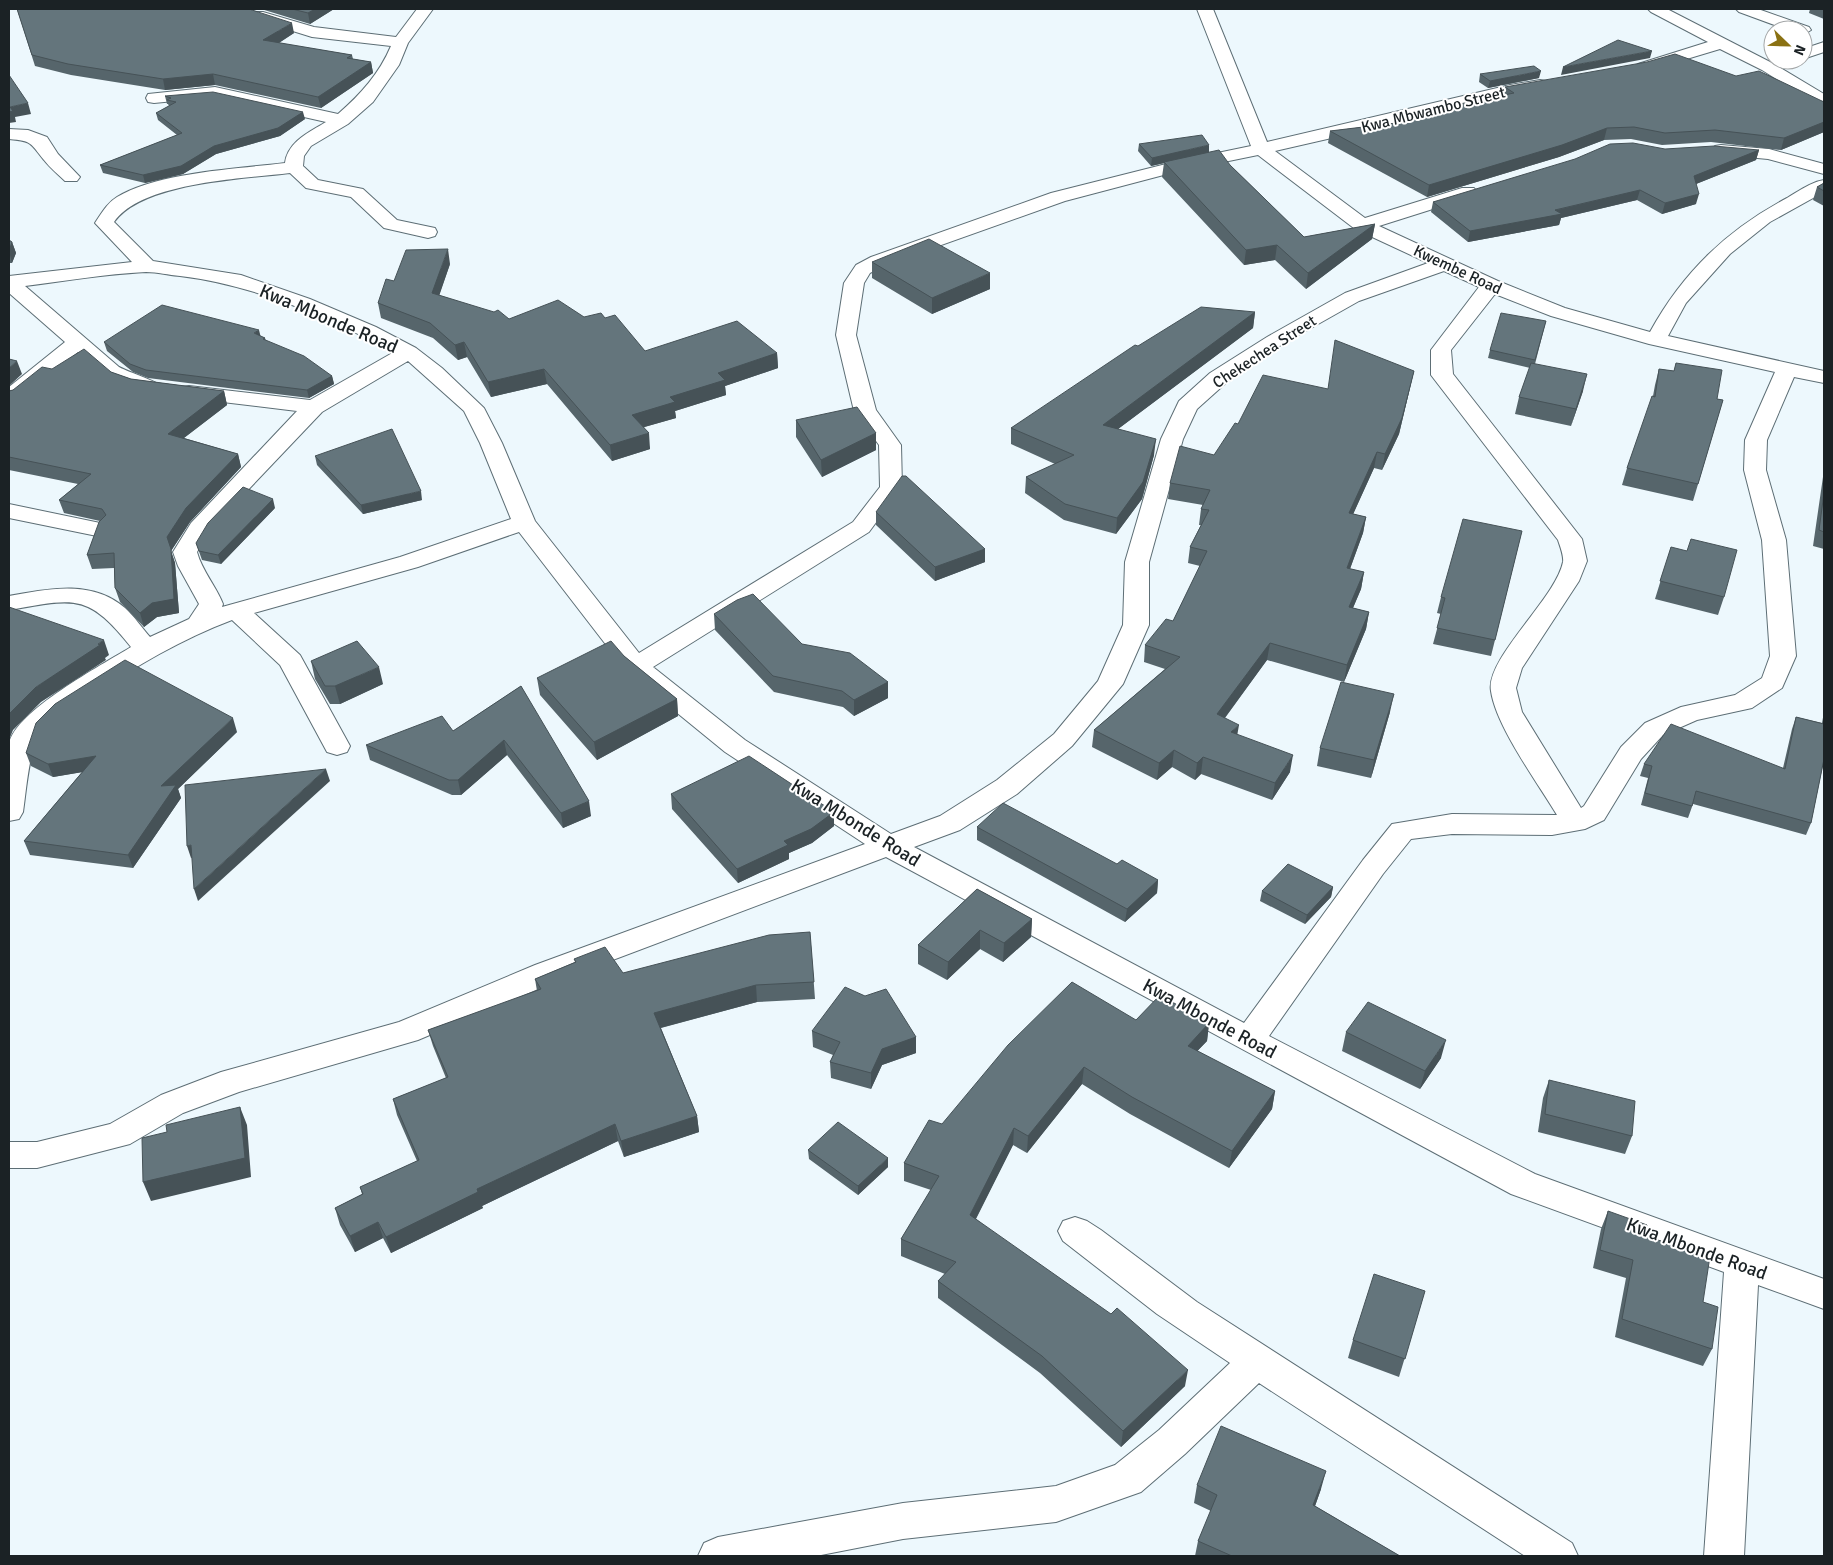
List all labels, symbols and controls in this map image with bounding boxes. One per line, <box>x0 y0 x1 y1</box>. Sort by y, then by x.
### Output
north arrow <box>1763 20 1813 70</box>
text: N <box>1790 42 1809 58</box>
street label: Kwa Mbwambo Street <box>1359 82 1508 138</box>
street label: Kwembe Road <box>1410 241 1505 299</box>
street label: Kwa Mbonde Road <box>256 279 402 359</box>
street label: Chekechea Street <box>1209 311 1321 393</box>
street label: Kwa Mbonde Road <box>786 773 925 872</box>
street label: Kwa Mbonde Road <box>1138 973 1281 1064</box>
street label: Kwa Mbonde Road <box>1623 1212 1770 1286</box>

